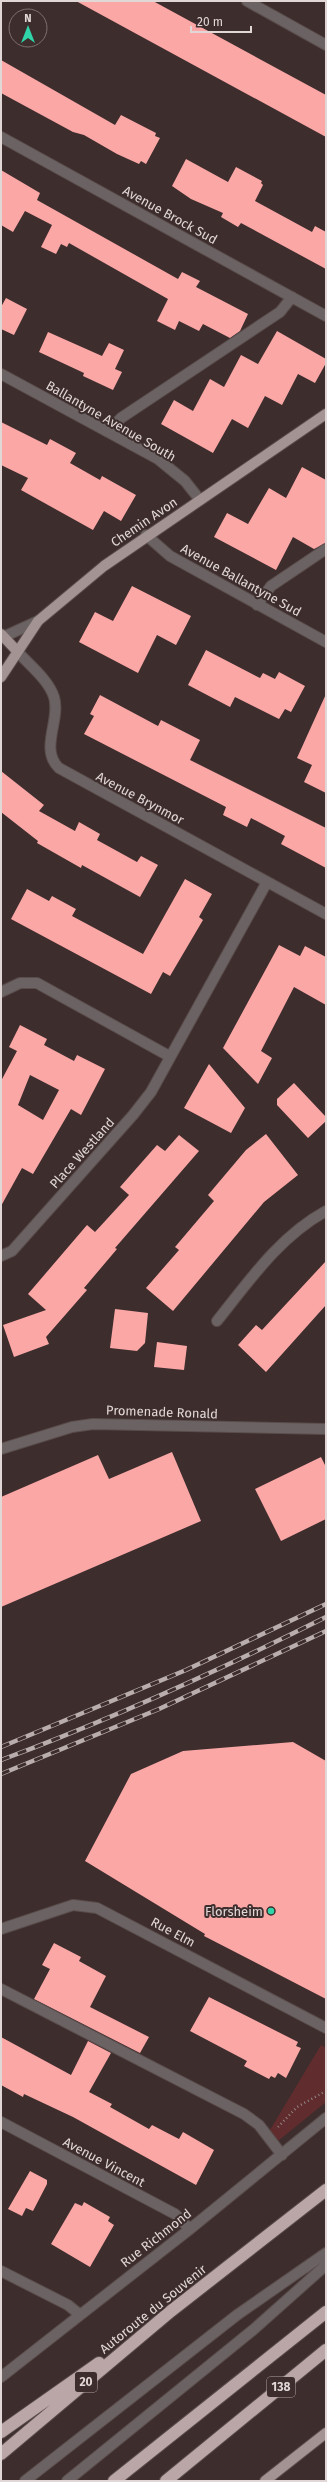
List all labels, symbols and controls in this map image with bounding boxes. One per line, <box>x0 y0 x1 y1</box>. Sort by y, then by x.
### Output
north arrow <box>8 8 48 48</box>
scale bar <box>191 8 251 34</box>
text: N <box>24 12 32 25</box>
text: 20 m <box>197 15 223 29</box>
street label: Avenue Brock Sud <box>120 183 220 247</box>
street label: Ballantyne Avenue South <box>43 378 179 464</box>
street label: Chemin Avon <box>108 494 180 550</box>
street label: Avenue Ballantyne Sud <box>178 541 304 619</box>
street label: Avenue Brynmor <box>94 769 186 827</box>
street label: Place Westland <box>47 1115 117 1191</box>
street label: Promenade Ronald <box>106 1403 218 1421</box>
place label: Florsheim <box>205 1904 263 1919</box>
marker: Florsheim <box>266 1906 276 1916</box>
street label: Rue Elm <box>148 1914 198 1950</box>
street label: Avenue Vincent <box>61 2134 148 2190</box>
street label: Rue Richmond <box>118 2206 194 2270</box>
street label: Autoroute du Souvenir <box>97 2261 209 2357</box>
road number: 20 <box>75 2372 97 2392</box>
road number: 138 <box>267 2377 295 2397</box>

